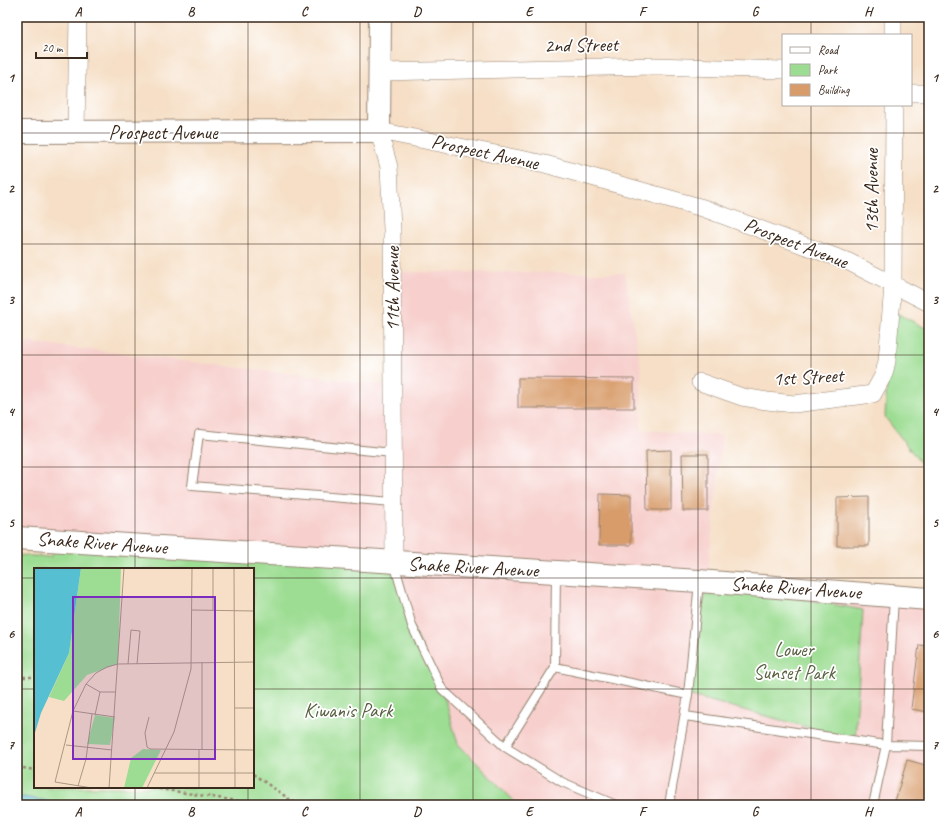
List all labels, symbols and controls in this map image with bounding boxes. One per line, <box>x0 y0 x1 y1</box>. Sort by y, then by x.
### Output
text: A <box>75 4 83 20</box>
text: B <box>188 4 196 20</box>
text: C <box>301 4 309 20</box>
text: D <box>413 4 422 20</box>
text: E <box>526 4 535 20</box>
text: F <box>639 4 648 20</box>
text: G <box>752 4 760 20</box>
text: H <box>864 4 874 20</box>
street label: 2nd Street <box>544 32 621 58</box>
scale bar <box>36 34 87 60</box>
legend <box>782 34 912 106</box>
text: 20 m <box>42 40 64 56</box>
text: Road <box>818 42 840 58</box>
text: Park <box>818 62 839 78</box>
text: 1 <box>8 70 16 86</box>
text: 1 <box>932 70 940 86</box>
text: Building <box>818 82 850 98</box>
street label: Prospect Avenue <box>109 120 219 145</box>
street label: Prospect Avenue <box>429 128 542 176</box>
street label: 13th Avenue <box>859 147 884 233</box>
text: 2 <box>8 181 15 197</box>
text: 2 <box>932 181 939 197</box>
street label: Prospect Avenue <box>741 212 853 275</box>
street label: 11th Avenue <box>380 245 405 331</box>
text: 3 <box>8 292 15 308</box>
text: 3 <box>932 292 939 308</box>
street label: 1st Street <box>772 363 846 391</box>
text: 4 <box>8 404 16 420</box>
text: 4 <box>932 404 940 420</box>
text: 5 <box>8 515 15 531</box>
text: 5 <box>932 515 939 531</box>
street label: Snake River Avenue <box>36 526 170 560</box>
street label: Snake River Avenue <box>407 551 540 583</box>
inset map <box>34 568 254 788</box>
street label: Snake River Avenue <box>730 571 864 605</box>
text: 6 <box>8 626 15 642</box>
text: 6 <box>932 626 939 642</box>
park label: Lower Sunset Park <box>753 637 837 685</box>
park label: Kiwanis Park <box>304 698 394 723</box>
text: 7 <box>8 737 15 753</box>
text: 7 <box>932 737 939 753</box>
text: A <box>75 804 83 820</box>
text: B <box>188 804 196 820</box>
text: C <box>301 804 309 820</box>
text: D <box>413 804 422 820</box>
text: E <box>526 804 535 820</box>
text: F <box>639 804 648 820</box>
text: G <box>752 804 760 820</box>
text: H <box>864 804 874 820</box>

